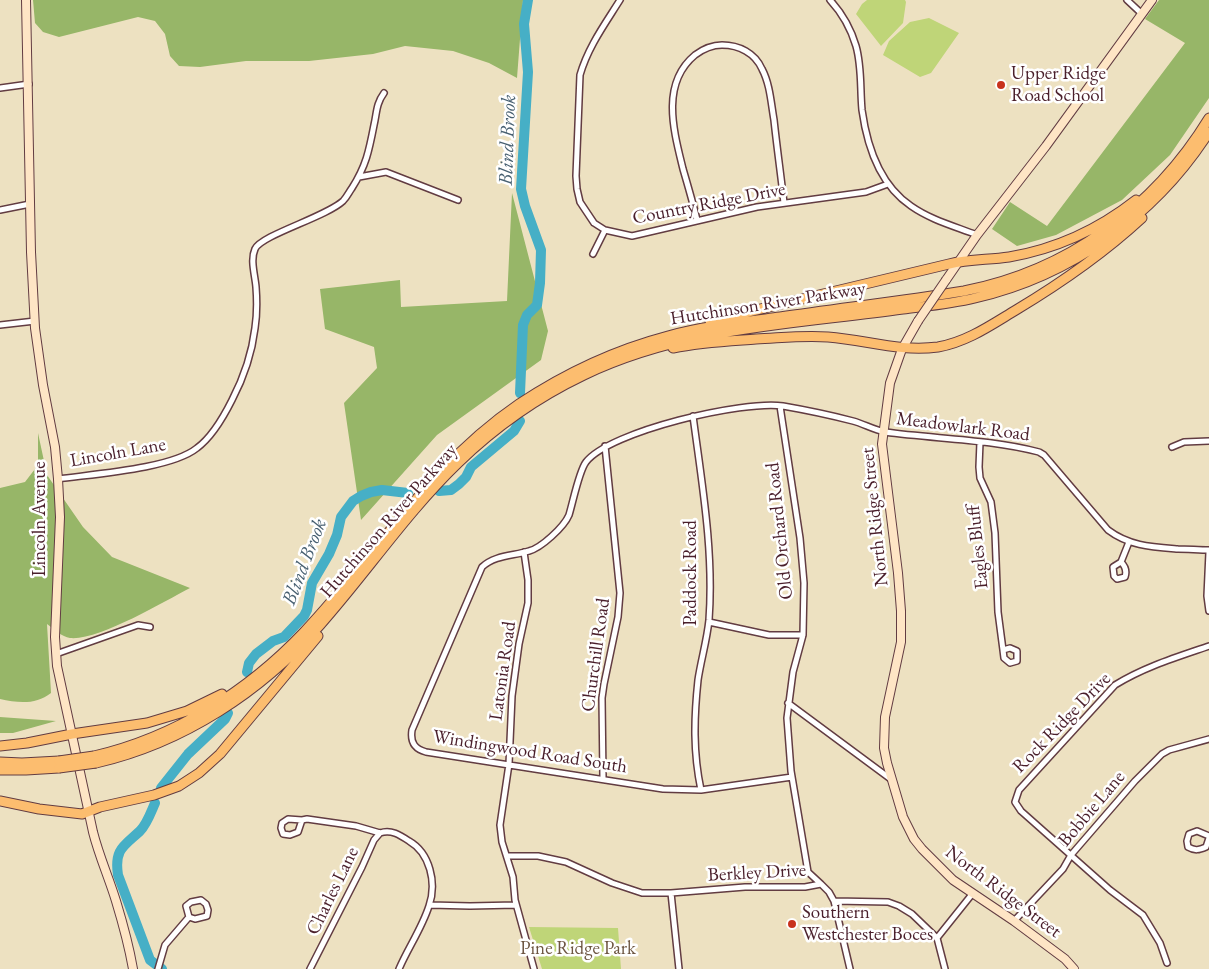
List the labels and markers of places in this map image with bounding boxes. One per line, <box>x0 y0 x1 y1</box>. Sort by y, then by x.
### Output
place label: Upper Ridge Road School <box>1011 63 1106 107</box>
marker: Upper Ridge Road School <box>995 79 1007 91</box>
place label: Southern Westchester Boces <box>802 902 933 946</box>
marker: Southern Westchester Boces <box>786 918 798 930</box>

